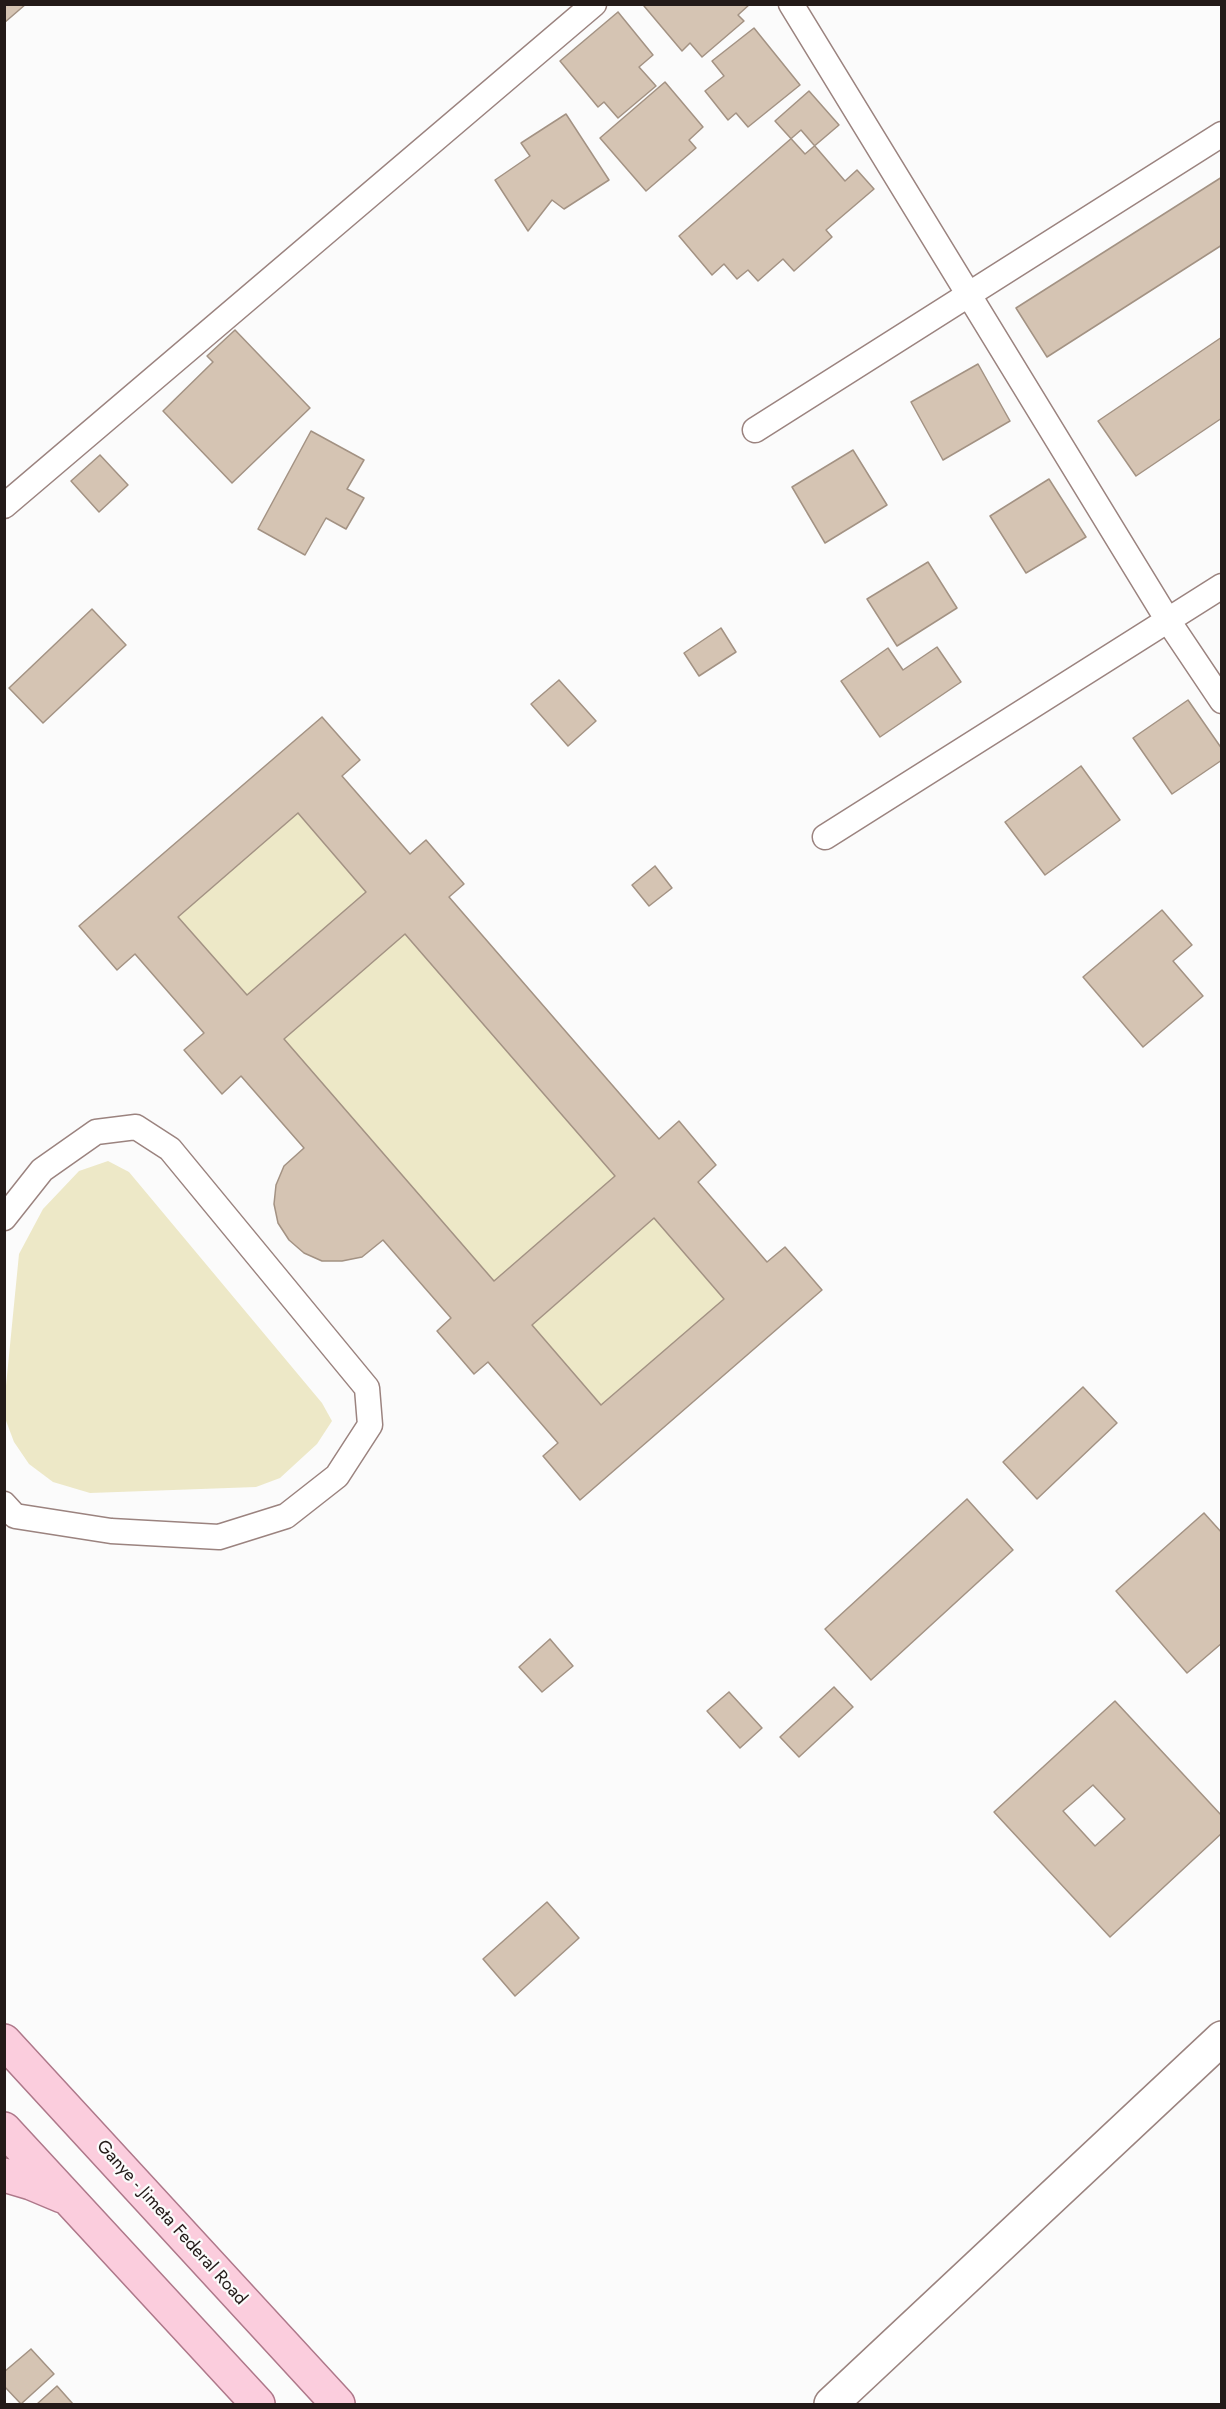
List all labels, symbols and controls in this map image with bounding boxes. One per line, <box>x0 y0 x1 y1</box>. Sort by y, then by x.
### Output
street label: Ganye - Jimeta Federal Road <box>91 2136 251 2310</box>

